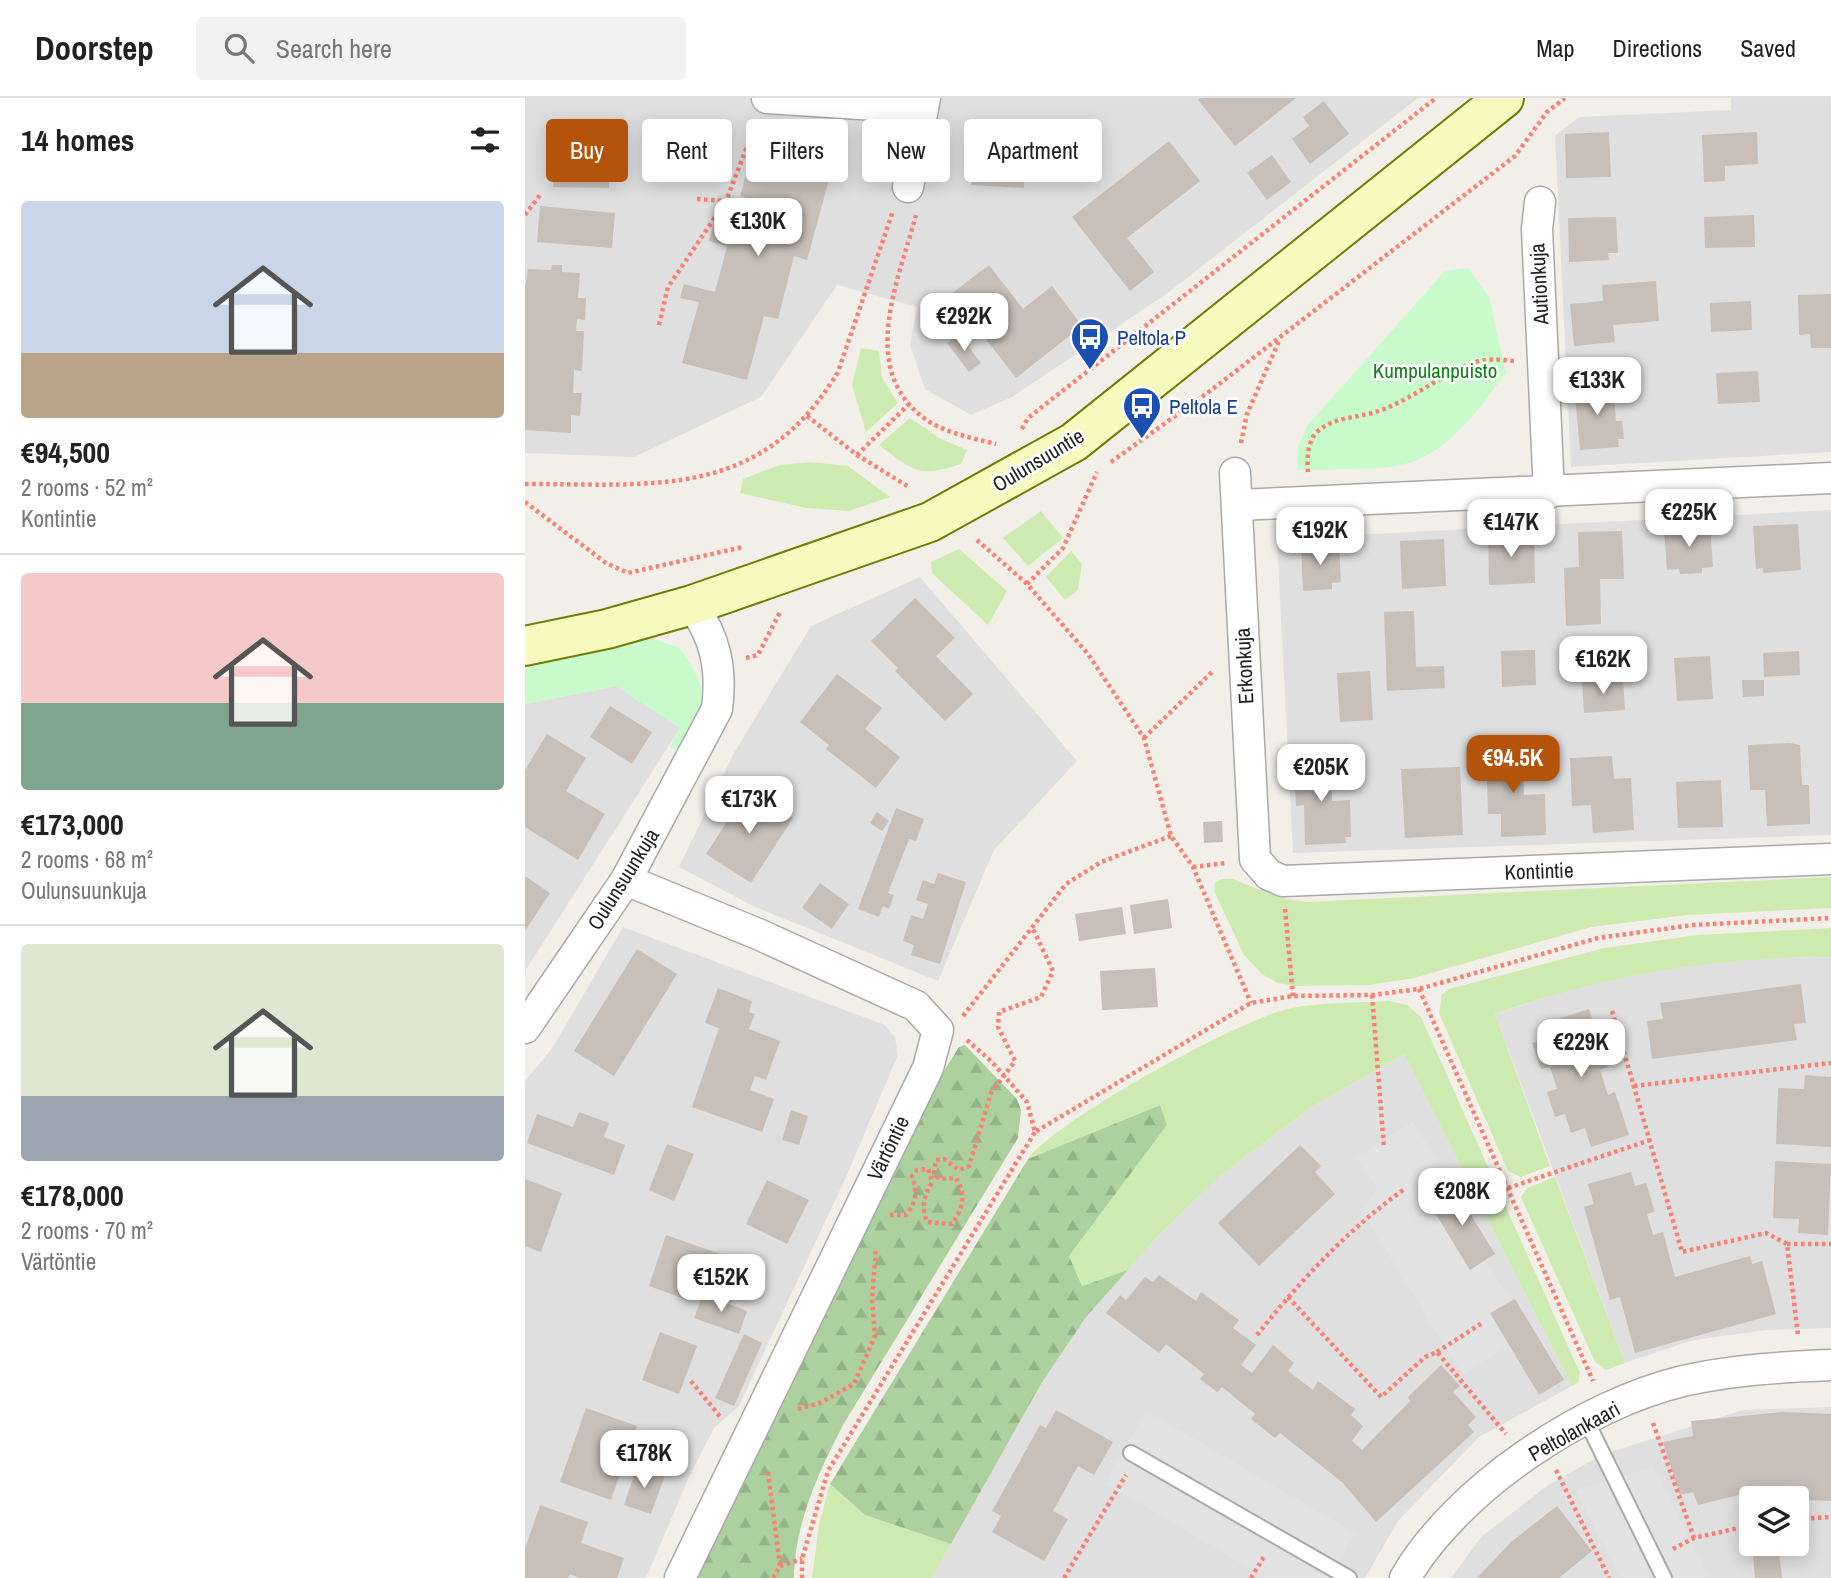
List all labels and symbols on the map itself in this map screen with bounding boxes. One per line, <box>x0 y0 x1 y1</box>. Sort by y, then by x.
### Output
pin: €130K <box>709 198 807 258</box>
street label: Autionkuja <box>1522 242 1556 326</box>
pin: €292K <box>915 294 1013 353</box>
bus stop icon: Peltola P <box>1069 316 1111 371</box>
place label: Peltola P <box>1117 323 1186 352</box>
park label: Kumpulanpuisto <box>1373 356 1497 385</box>
pin: €133K <box>1548 358 1646 417</box>
bus stop icon: Peltola E <box>1121 385 1163 440</box>
place label: Peltola E <box>1169 392 1238 421</box>
street label: Oulunsuuntie <box>987 421 1089 499</box>
pin: €225K <box>1640 490 1738 549</box>
pin: €147K <box>1462 500 1560 559</box>
pin: €192K <box>1271 508 1369 567</box>
street label: Erkonkuja <box>1227 627 1260 705</box>
pin: €162K <box>1554 636 1652 696</box>
pin: €94.5K <box>1456 736 1570 795</box>
pin: €205K <box>1272 744 1370 804</box>
pin: €173K <box>700 776 798 836</box>
street label: Oulunsuunkuja <box>580 822 666 935</box>
street label: Kontintie <box>1504 855 1574 887</box>
pin: €229K <box>1532 1020 1630 1079</box>
street label: Värtöntie <box>860 1111 916 1185</box>
pin: €208K <box>1413 1168 1511 1228</box>
pin: €152K <box>672 1254 770 1314</box>
street label: Peltolankaari <box>1523 1394 1625 1468</box>
pin: €178K <box>595 1430 693 1490</box>

